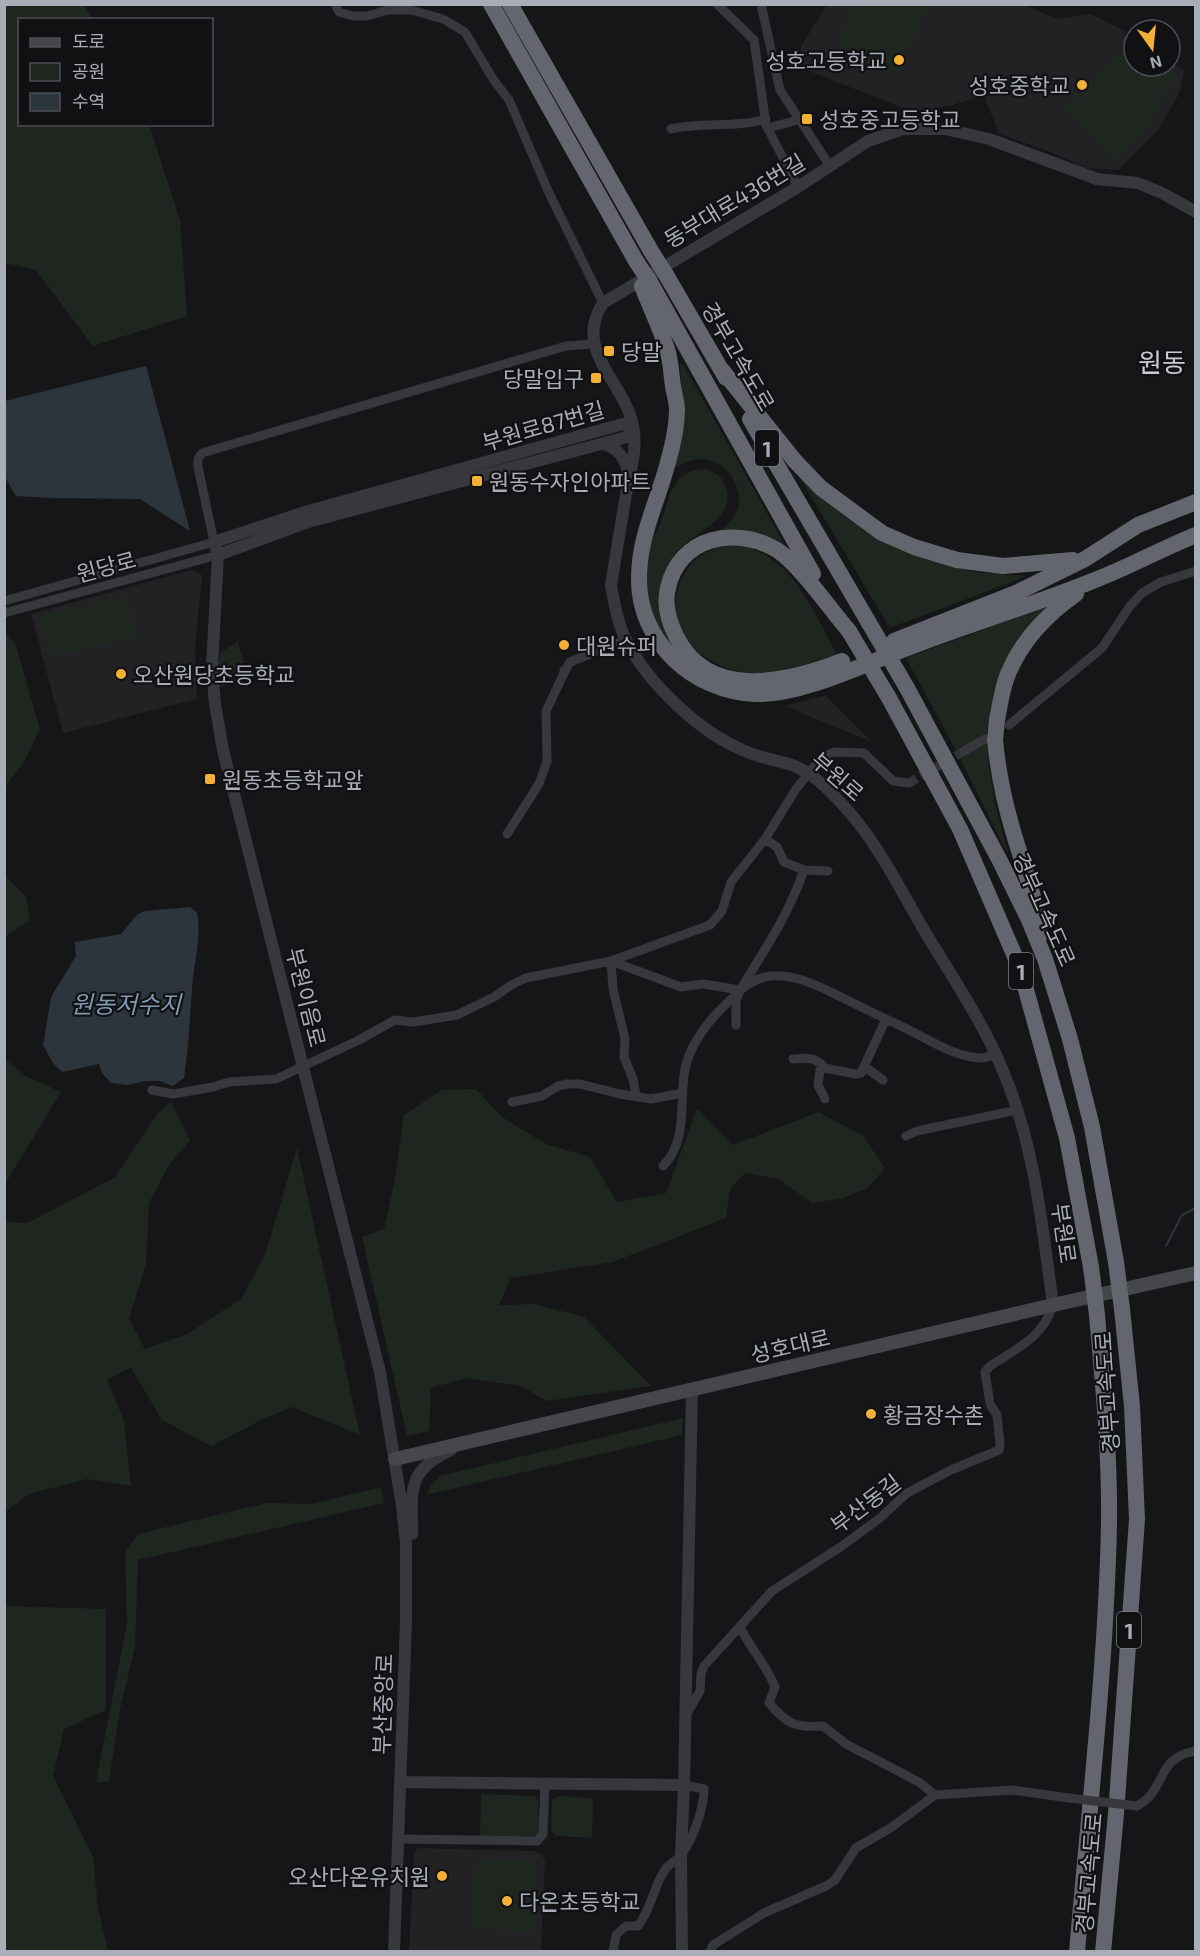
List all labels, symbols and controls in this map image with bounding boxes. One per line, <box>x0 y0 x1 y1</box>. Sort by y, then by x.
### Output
legend <box>18 18 213 126</box>
north arrow <box>1122 18 1182 78</box>
text: 도로 <box>72 30 105 52</box>
place label: 성호고등학교 <box>766 47 887 73</box>
text: N <box>1148 52 1164 74</box>
marker: 성호고등학교 <box>892 53 906 67</box>
text: 공원 <box>72 60 105 82</box>
place label: 성호중학교 <box>969 72 1070 98</box>
marker: 성호중학교 <box>1075 78 1089 92</box>
text: 수역 <box>72 90 105 112</box>
place label: 성호중고등학교 <box>819 106 961 132</box>
marker: 성호중고등학교 <box>800 112 814 126</box>
street label: 동부대로436번길 <box>659 148 809 252</box>
street label: 경부고속도로 <box>697 297 781 415</box>
place label: 당말 <box>621 338 661 364</box>
marker: 당말 <box>602 344 616 358</box>
district label: 원동 <box>1138 346 1186 377</box>
place label: 당말입구 <box>503 365 584 391</box>
marker: 당말입구 <box>589 371 603 385</box>
street label: 부원로87번길 <box>479 395 607 455</box>
road number: 1 <box>755 430 779 466</box>
place label: 원동수자인아파트 <box>489 468 651 494</box>
marker: 원동수자인아파트 <box>470 474 484 488</box>
street label: 원당로 <box>73 546 139 586</box>
place label: 대원슈퍼 <box>576 632 657 658</box>
marker: 대원슈퍼 <box>557 638 571 652</box>
place label: 오산원당초등학교 <box>133 661 295 687</box>
marker: 오산원당초등학교 <box>114 667 128 681</box>
street label: 부원로 <box>807 746 869 806</box>
place label: 원동초등학교앞 <box>222 766 364 792</box>
marker: 원동초등학교앞 <box>203 772 217 786</box>
street label: 경부고속도로 <box>1008 848 1082 970</box>
street label: 부원이음로 <box>282 945 332 1049</box>
road number: 1 <box>1009 953 1033 989</box>
water label: 원동저수지 <box>71 989 183 1018</box>
street label: 부원로 <box>1048 1201 1082 1265</box>
street label: 성호대로 <box>748 1323 832 1367</box>
street label: 경부고속도로 <box>1089 1331 1123 1453</box>
place label: 황금장수촌 <box>883 1401 984 1427</box>
marker: 황금장수촌 <box>864 1407 878 1421</box>
street label: 부산동길 <box>825 1468 905 1538</box>
road number: 1 <box>1117 1612 1141 1648</box>
street label: 부산중앙로 <box>367 1653 397 1755</box>
street label: 경부고속도로 <box>1070 1811 1106 1935</box>
place label: 오산다온유치원 <box>288 1863 430 1889</box>
marker: 오산다온유치원 <box>435 1869 449 1883</box>
place label: 다온초등학교 <box>519 1888 640 1914</box>
marker: 다온초등학교 <box>500 1894 514 1908</box>

